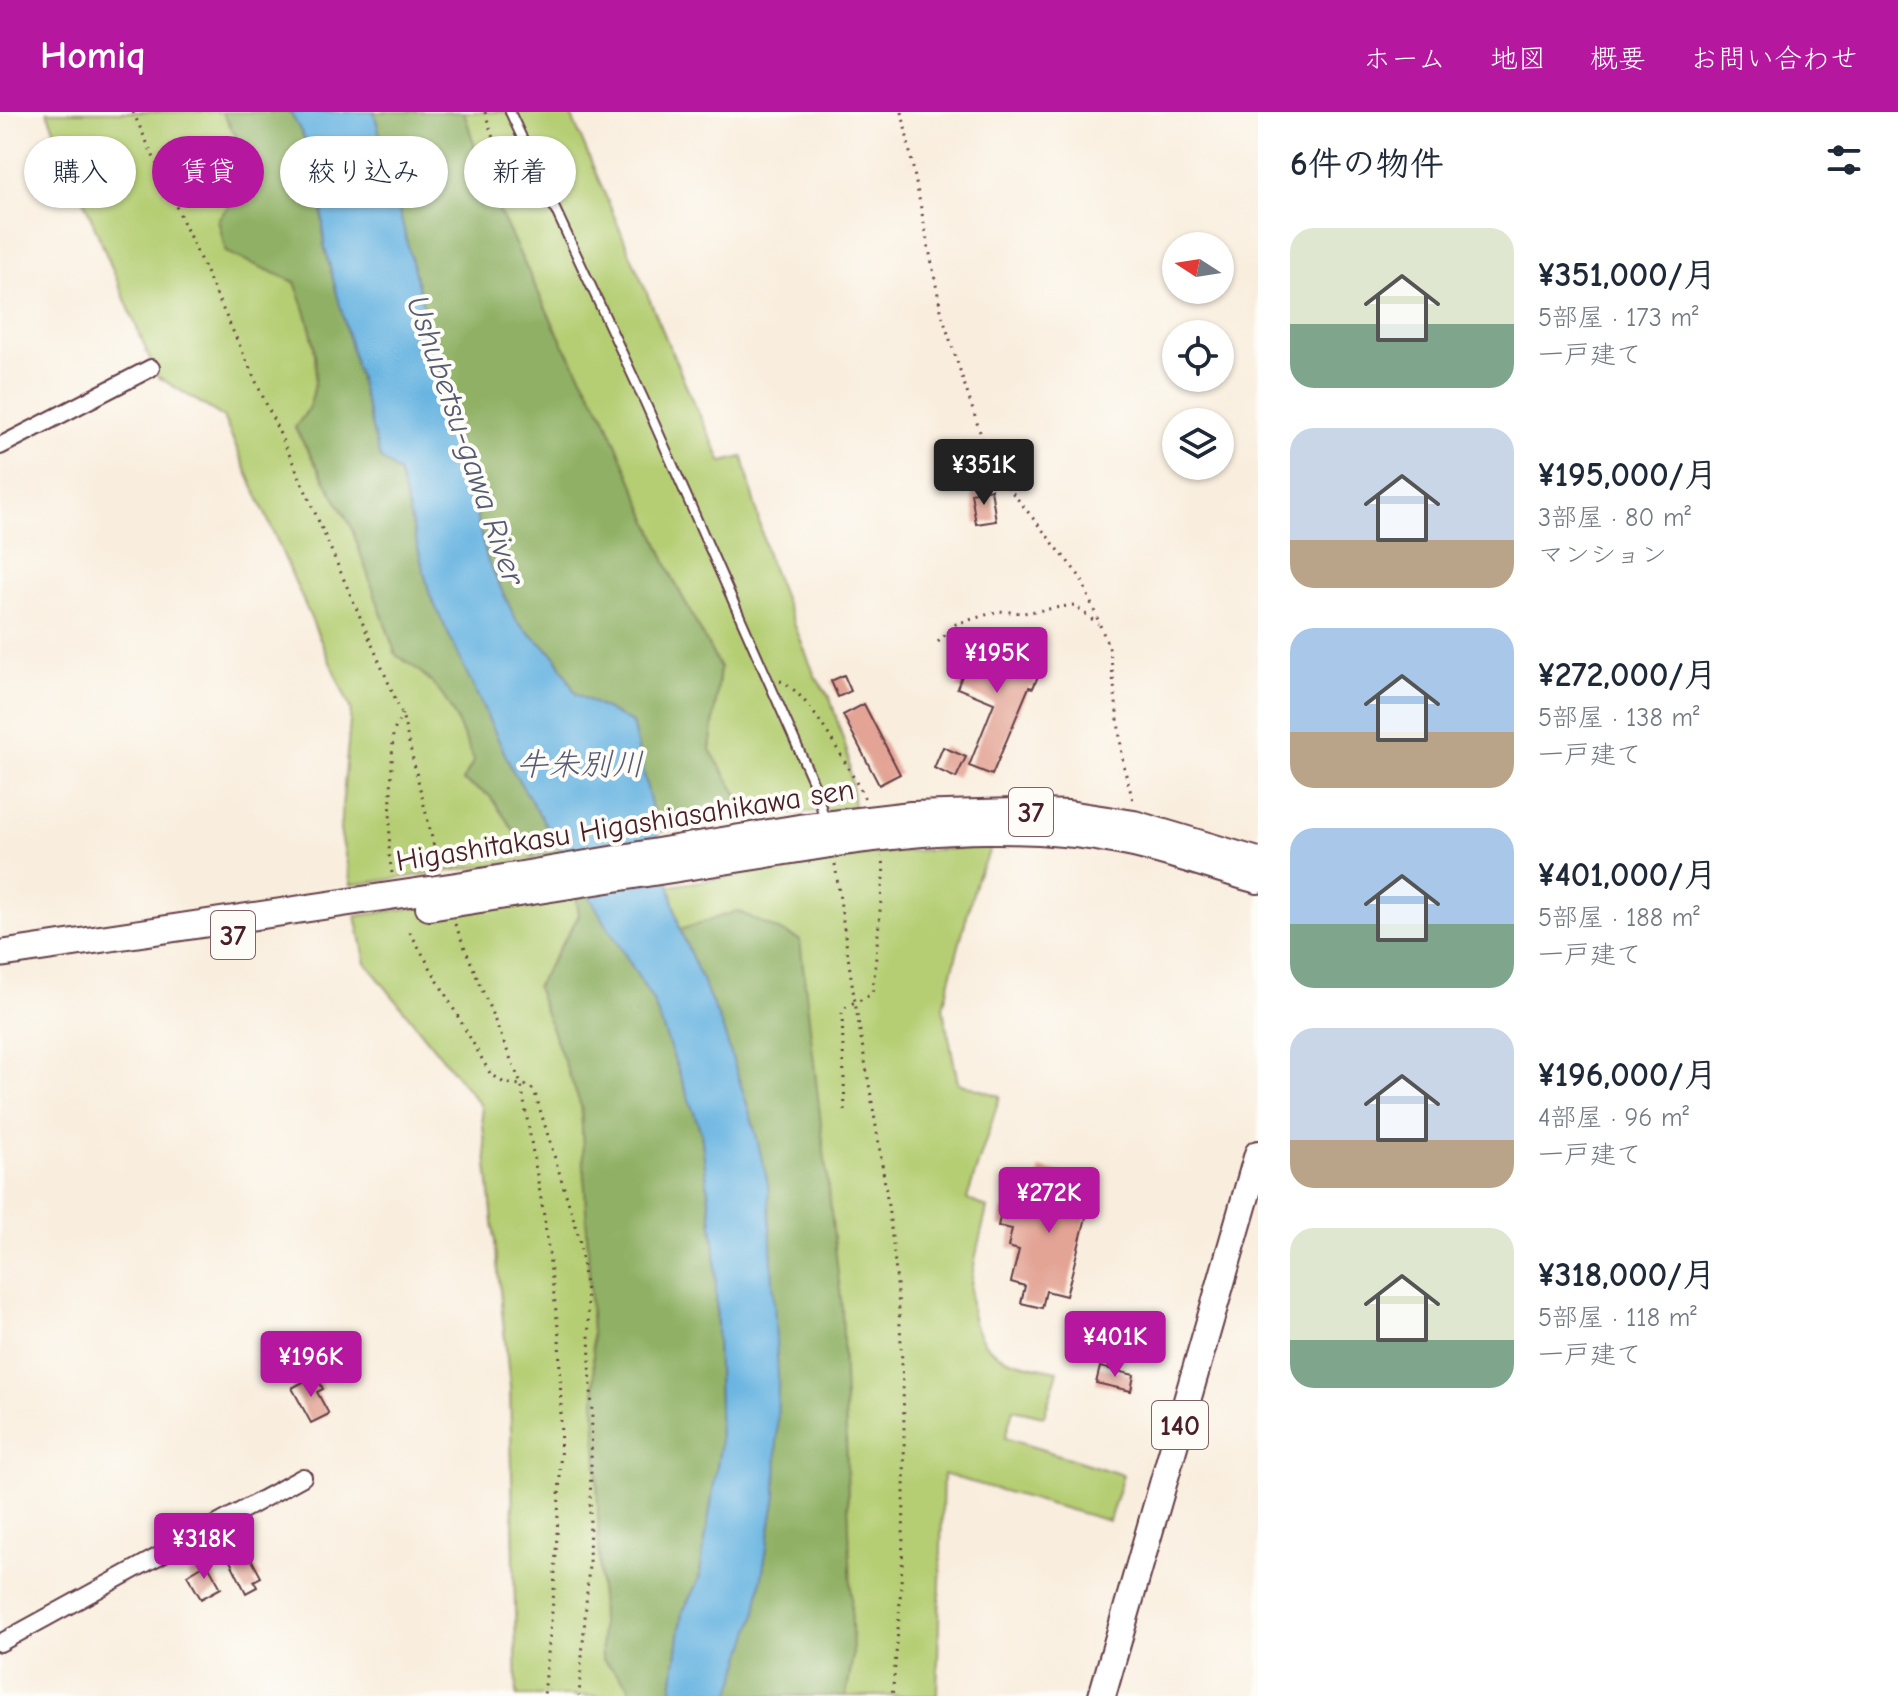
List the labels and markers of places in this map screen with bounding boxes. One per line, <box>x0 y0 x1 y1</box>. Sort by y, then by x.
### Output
pin: ¥351K <box>928 439 1040 507</box>
pin: ¥195K <box>941 627 1053 695</box>
pin: ¥272K <box>993 1167 1105 1235</box>
pin: ¥401K <box>1059 1311 1171 1379</box>
pin: ¥196K <box>255 1331 367 1399</box>
pin: ¥318K <box>148 1513 260 1581</box>

